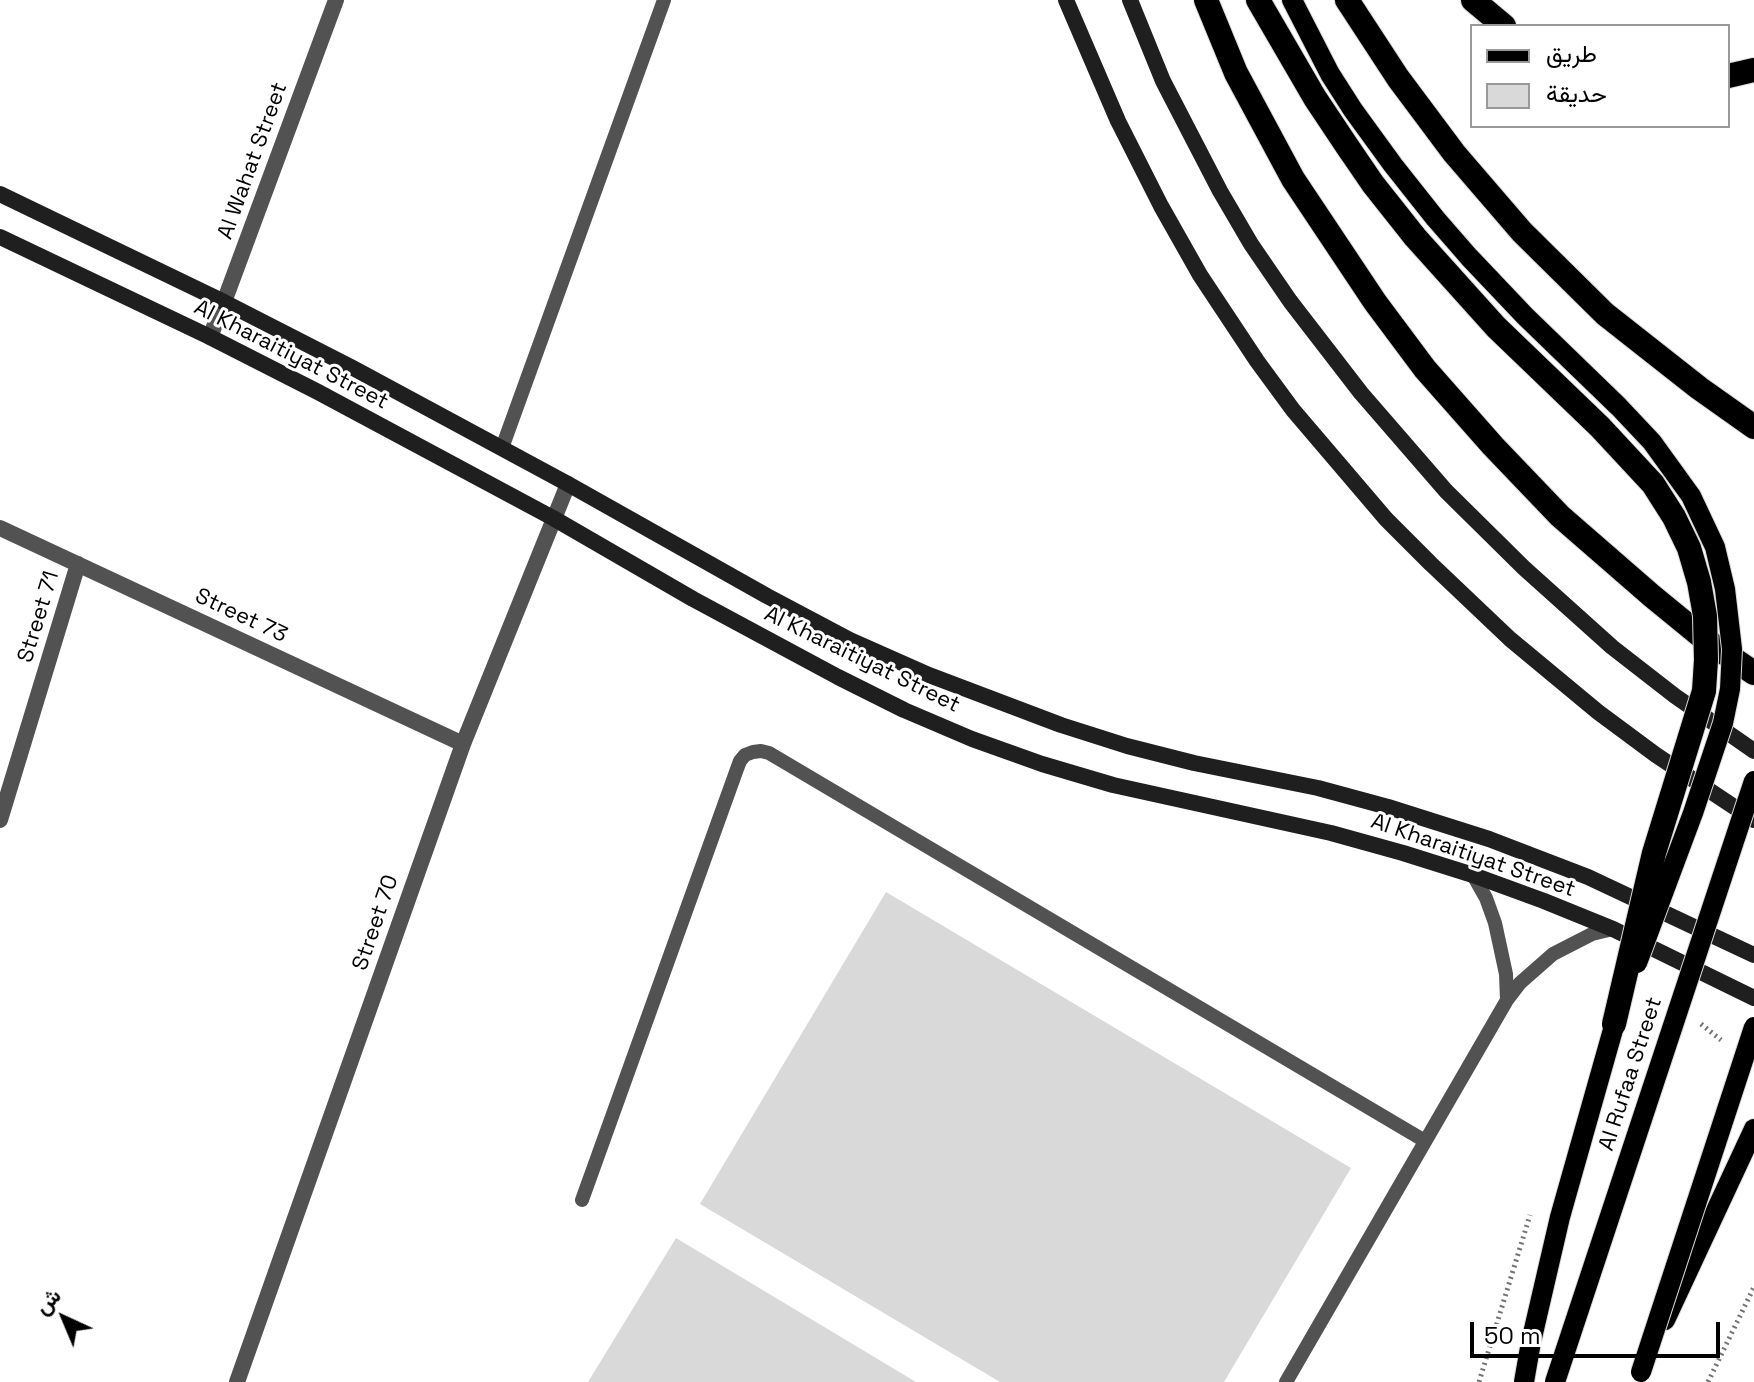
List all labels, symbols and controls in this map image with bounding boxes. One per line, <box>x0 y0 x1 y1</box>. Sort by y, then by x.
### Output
legend <box>1470 24 1730 128</box>
text: طريق <box>1546 38 1597 69</box>
text: حديقة <box>1546 78 1607 109</box>
street label: Al Wahat Street <box>212 79 294 243</box>
street label: Al Kharaitiyat Street <box>190 295 392 415</box>
street label: Street 71 <box>13 568 65 666</box>
street label: Street 73 <box>191 583 291 649</box>
street label: Al Kharaitiyat Street <box>760 601 964 719</box>
street label: Al Kharaitiyat Street <box>1367 809 1579 903</box>
street label: Street 70 <box>347 872 405 974</box>
street label: Al Rufaa Street <box>1594 994 1668 1154</box>
north arrow <box>24 1278 104 1358</box>
text: ش <box>28 1281 67 1320</box>
scale bar <box>1474 1306 1724 1356</box>
text: 50 m <box>1484 1320 1541 1351</box>

